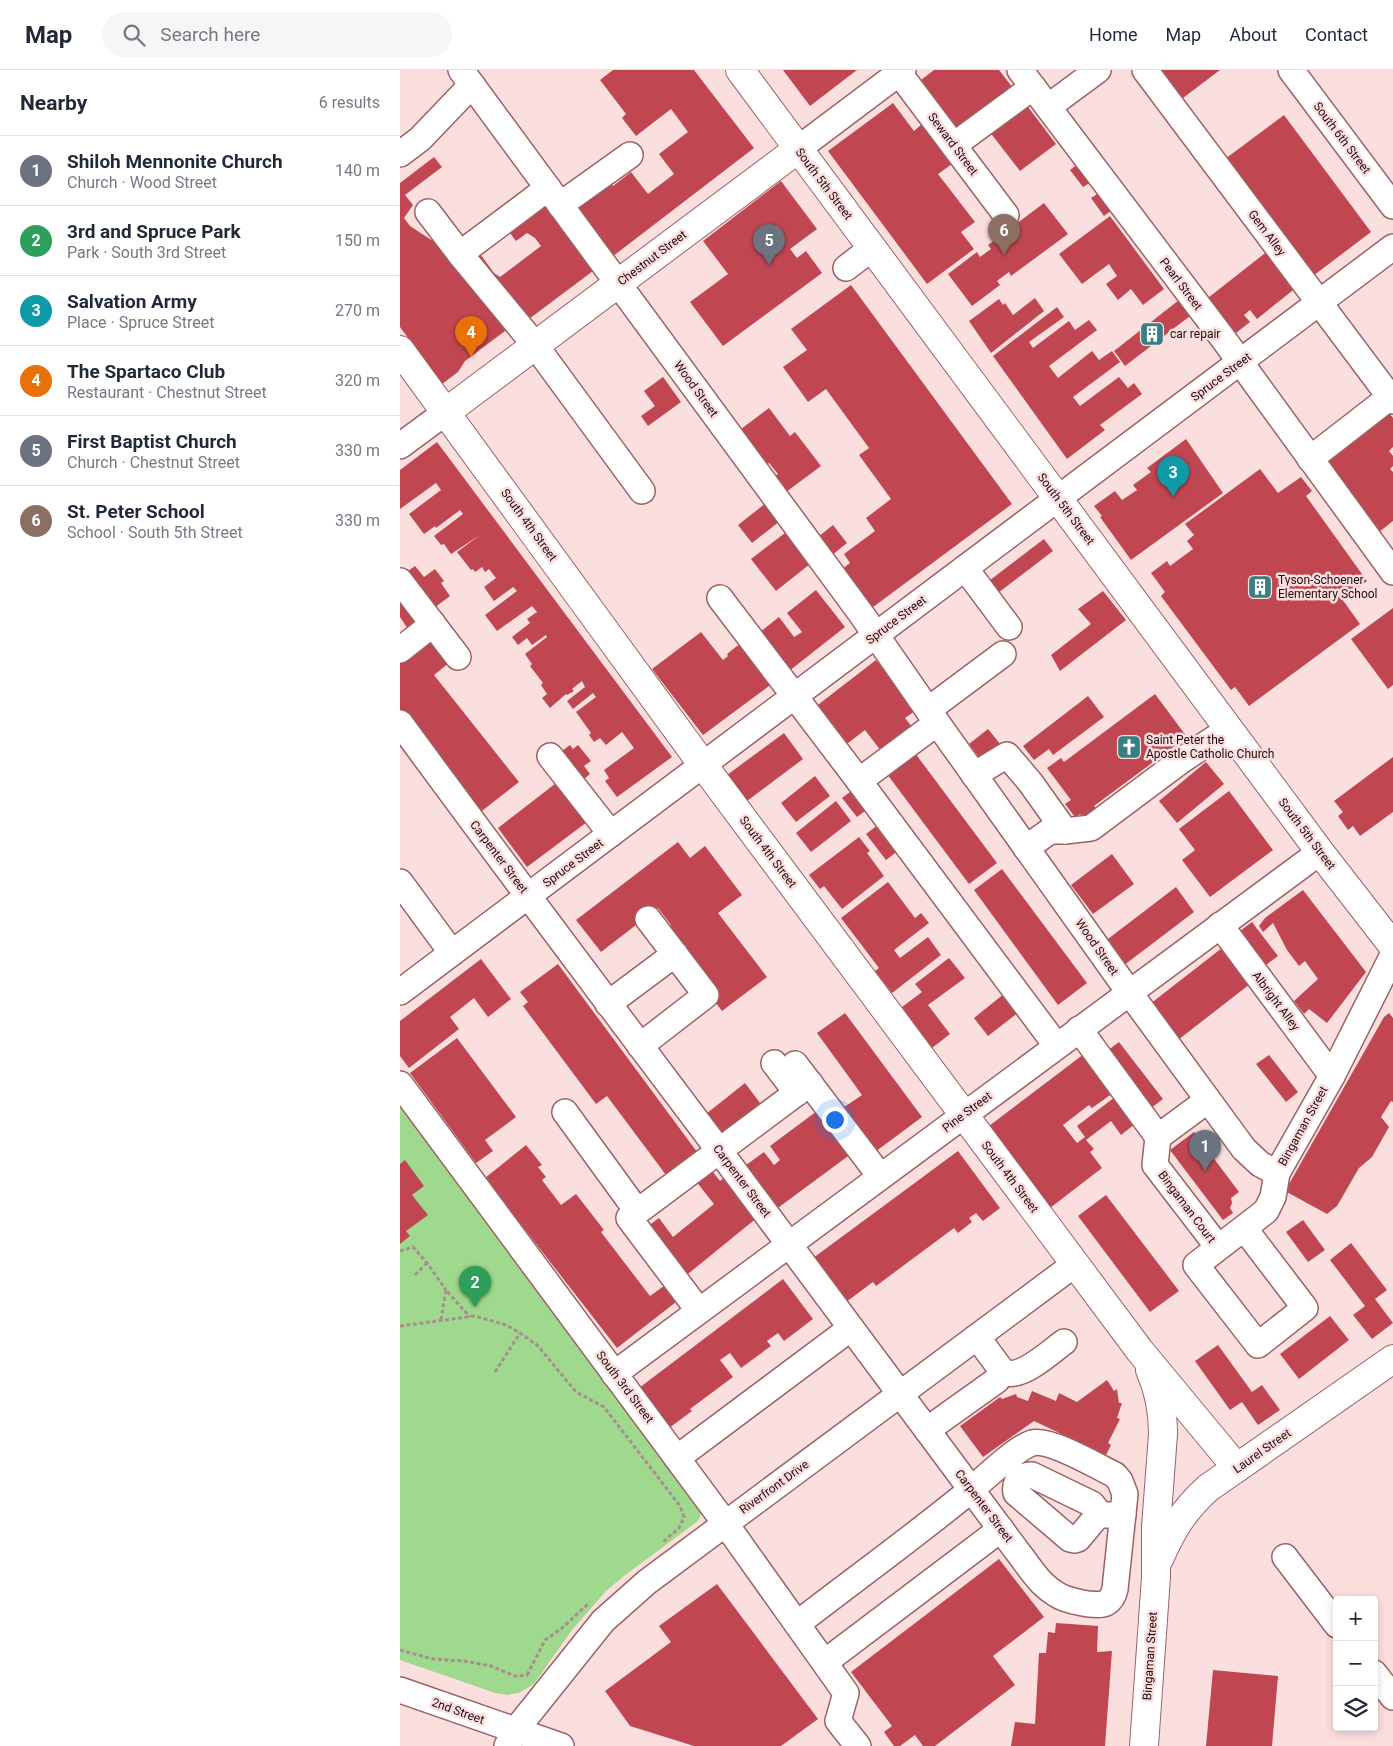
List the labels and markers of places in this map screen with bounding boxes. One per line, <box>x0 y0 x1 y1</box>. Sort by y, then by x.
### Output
pin: 6 <box>988 214 1020 255</box>
pin: 5 <box>753 224 785 265</box>
pin: 4 <box>455 316 487 357</box>
building icon: car repair <box>1139 321 1165 347</box>
place label: car repair <box>1170 327 1220 341</box>
pin: 3 <box>1157 456 1189 497</box>
place label: Tyson-Schoener Elementary School <box>1278 573 1378 601</box>
building icon: Tyson-Schoener Elementary School <box>1247 574 1273 600</box>
place label: Saint Peter the Apostle Catholic Church <box>1146 733 1274 761</box>
church icon: Saint Peter the Apostle Catholic Church <box>1116 734 1142 760</box>
pin: 1 <box>1189 1130 1221 1171</box>
pin: 2 <box>459 1266 491 1307</box>

